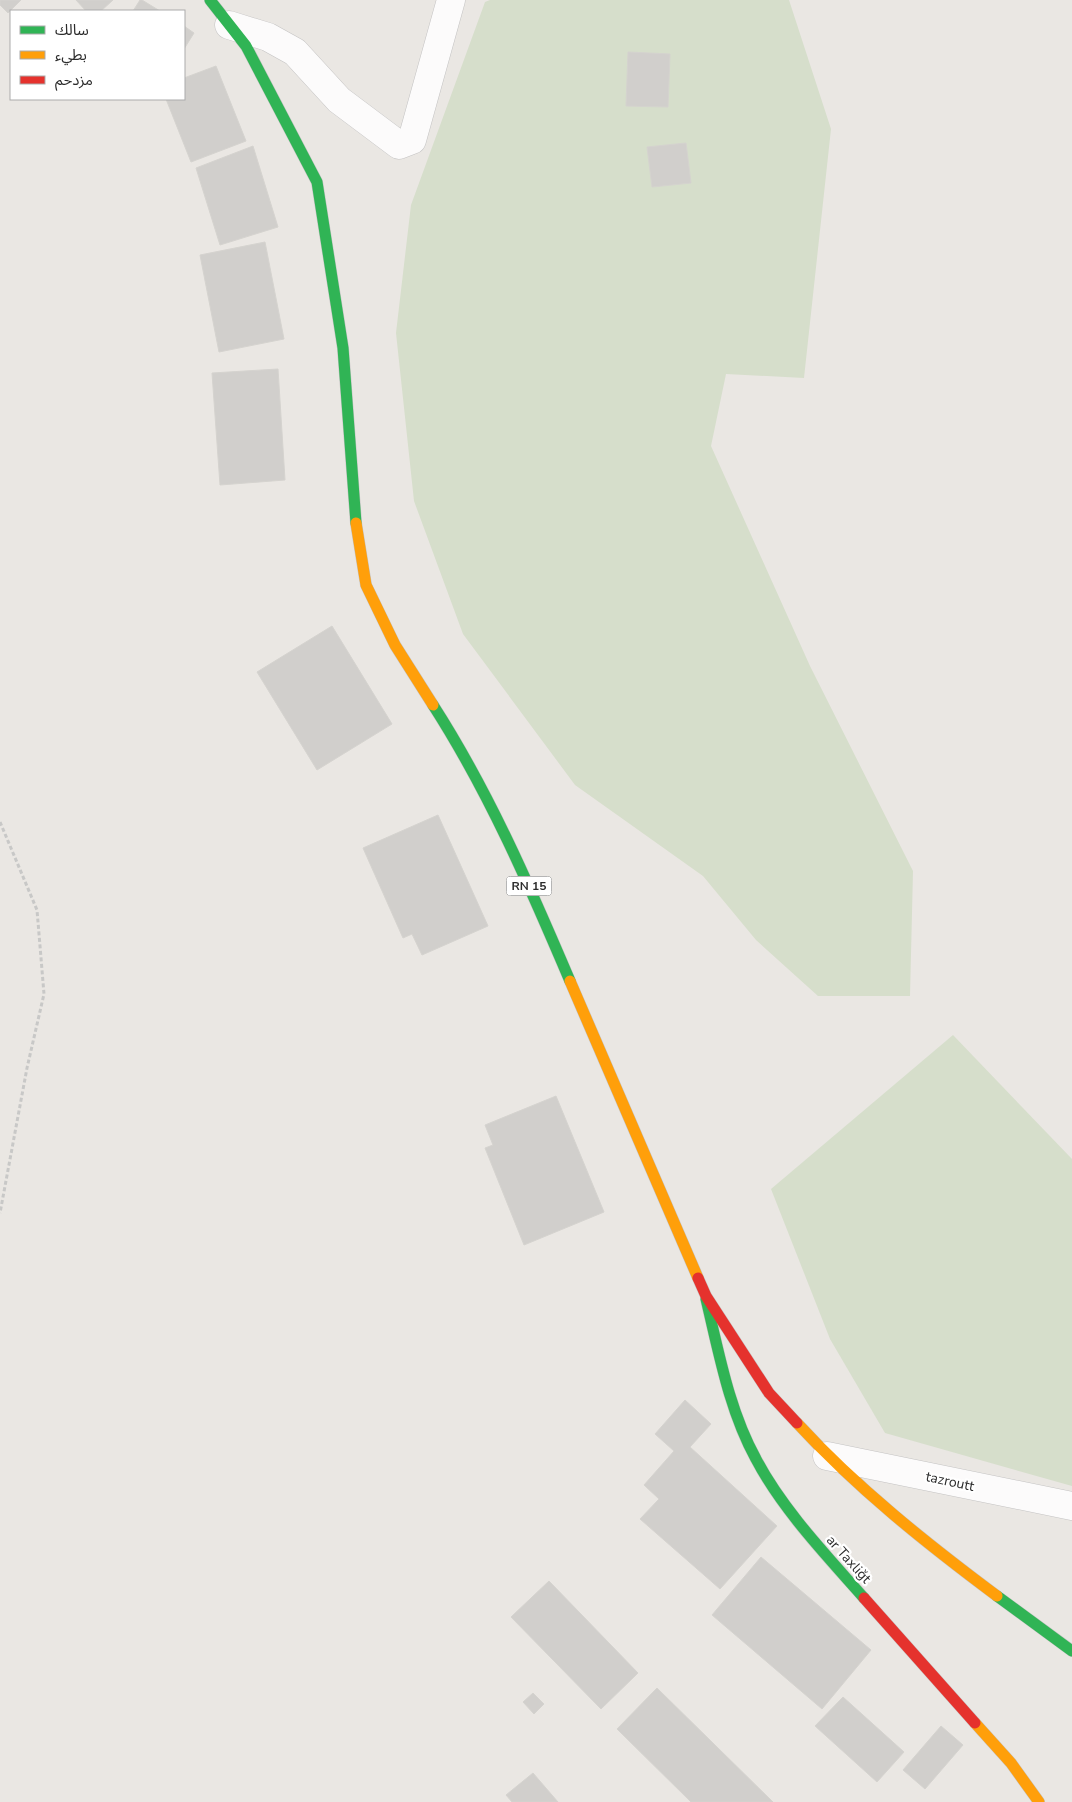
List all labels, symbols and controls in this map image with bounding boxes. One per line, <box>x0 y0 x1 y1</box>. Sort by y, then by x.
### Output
legend <box>10 10 185 100</box>
text: سالك <box>55 20 89 40</box>
text: بطيء <box>55 45 87 66</box>
text: مزدحم <box>55 70 93 91</box>
road number: RN 15 <box>506 876 552 896</box>
street label: tazroutt <box>924 1467 976 1496</box>
street label: ar Taxliǧt <box>822 1531 875 1588</box>

